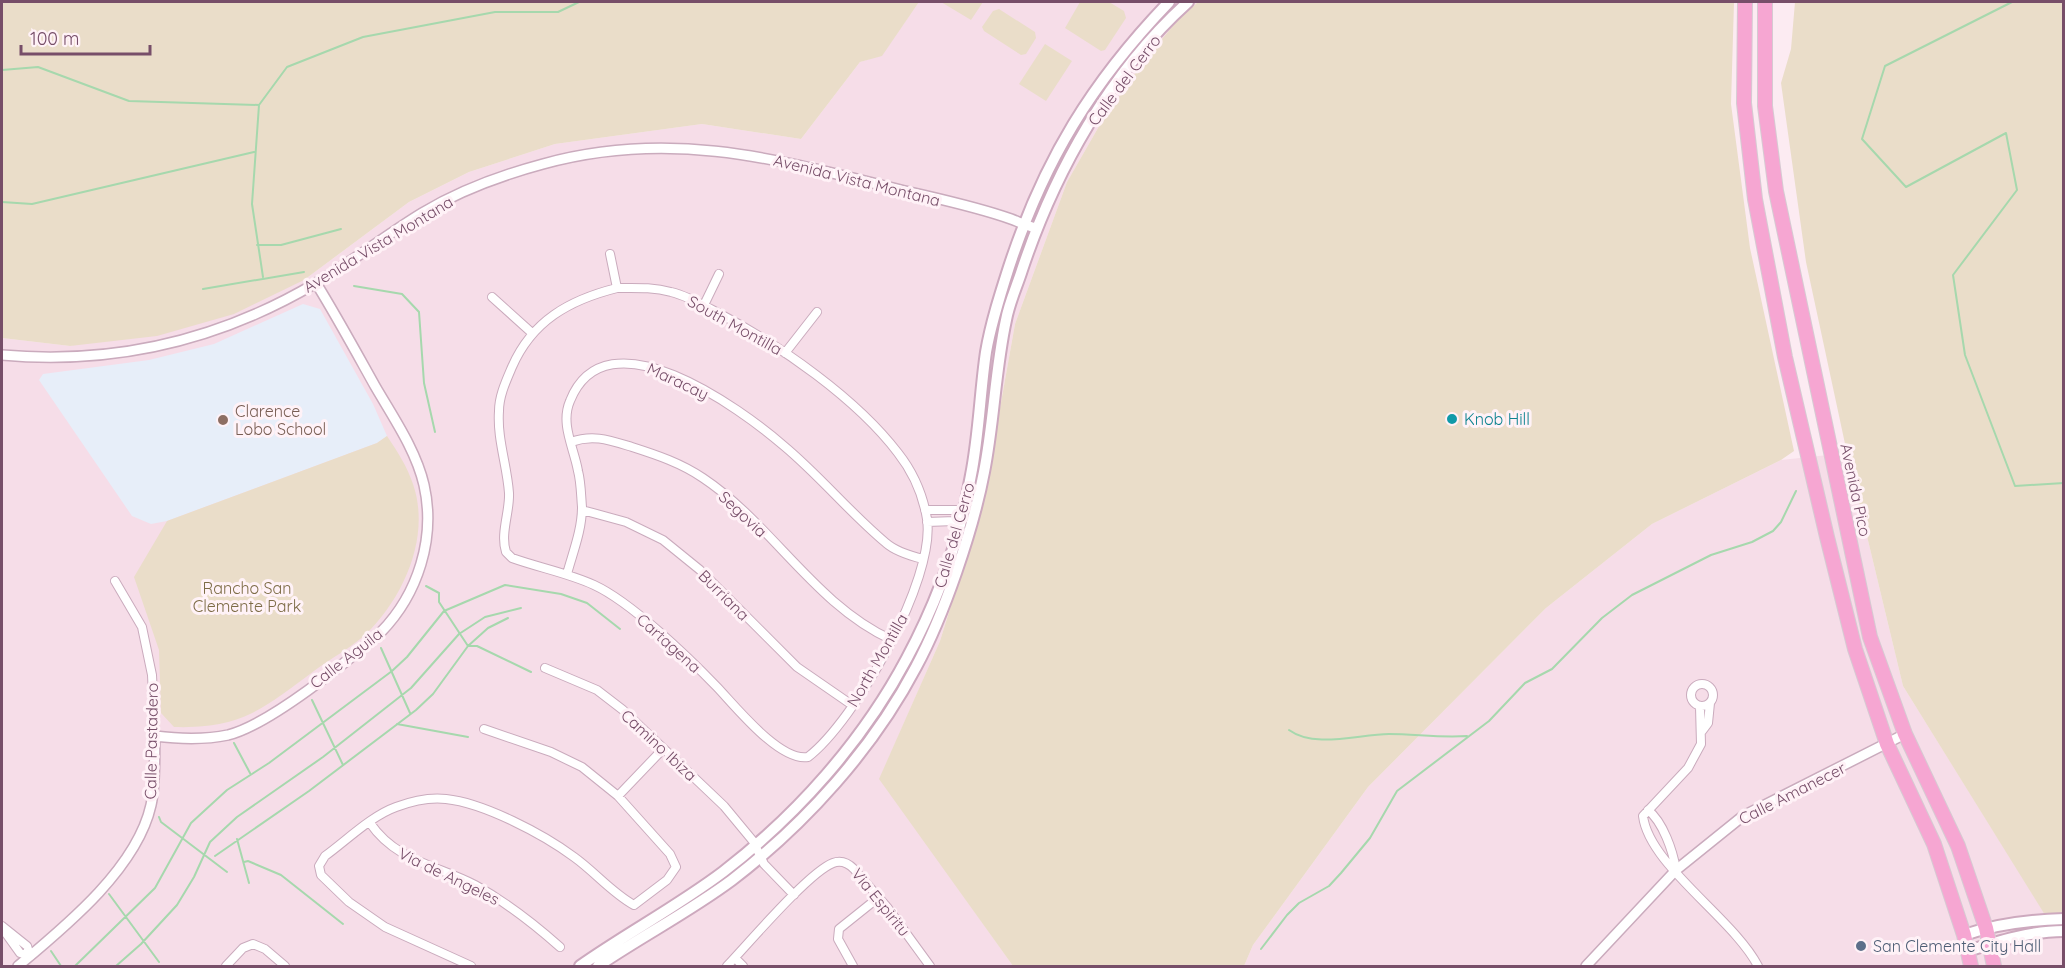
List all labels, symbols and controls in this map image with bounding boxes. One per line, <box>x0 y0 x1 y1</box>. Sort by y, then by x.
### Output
scale bar <box>21 18 150 56</box>
text: 100 m <box>30 27 79 50</box>
street label: Calle del Cerro <box>1083 31 1165 129</box>
street label: Avenida Vista Montana <box>772 150 942 210</box>
street label: Avenida Vista Montana <box>300 191 456 297</box>
street label: South Montilla <box>684 291 786 359</box>
street label: Maracay <box>644 358 712 404</box>
place label: Clarence Lobo School <box>235 401 326 439</box>
place label: Knob Hill <box>1464 409 1530 429</box>
marker: Knob Hill <box>1445 412 1459 426</box>
marker: Clarence Lobo School <box>216 413 230 427</box>
street label: Avenida Pico <box>1836 442 1876 538</box>
street label: Calle del Cerro <box>929 480 979 590</box>
street label: Segovia <box>715 487 771 541</box>
street label: Burriana <box>694 565 754 625</box>
park label: Rancho San Clemente Park <box>193 578 301 616</box>
street label: Cartagena <box>633 609 705 677</box>
street label: North Montilla <box>842 610 912 710</box>
street label: Calle Aguila <box>306 623 386 693</box>
street label: Calle Pastadero <box>140 682 162 800</box>
street label: Camino Ibiza <box>617 705 701 785</box>
street label: Calle Amanecer <box>1735 757 1849 829</box>
street label: Via de Angeles <box>395 843 503 909</box>
street label: Via Espiritu <box>847 864 915 940</box>
place label: San Clemente City Hall <box>1873 936 2041 956</box>
marker: San Clemente City Hall <box>1854 939 1868 953</box>

